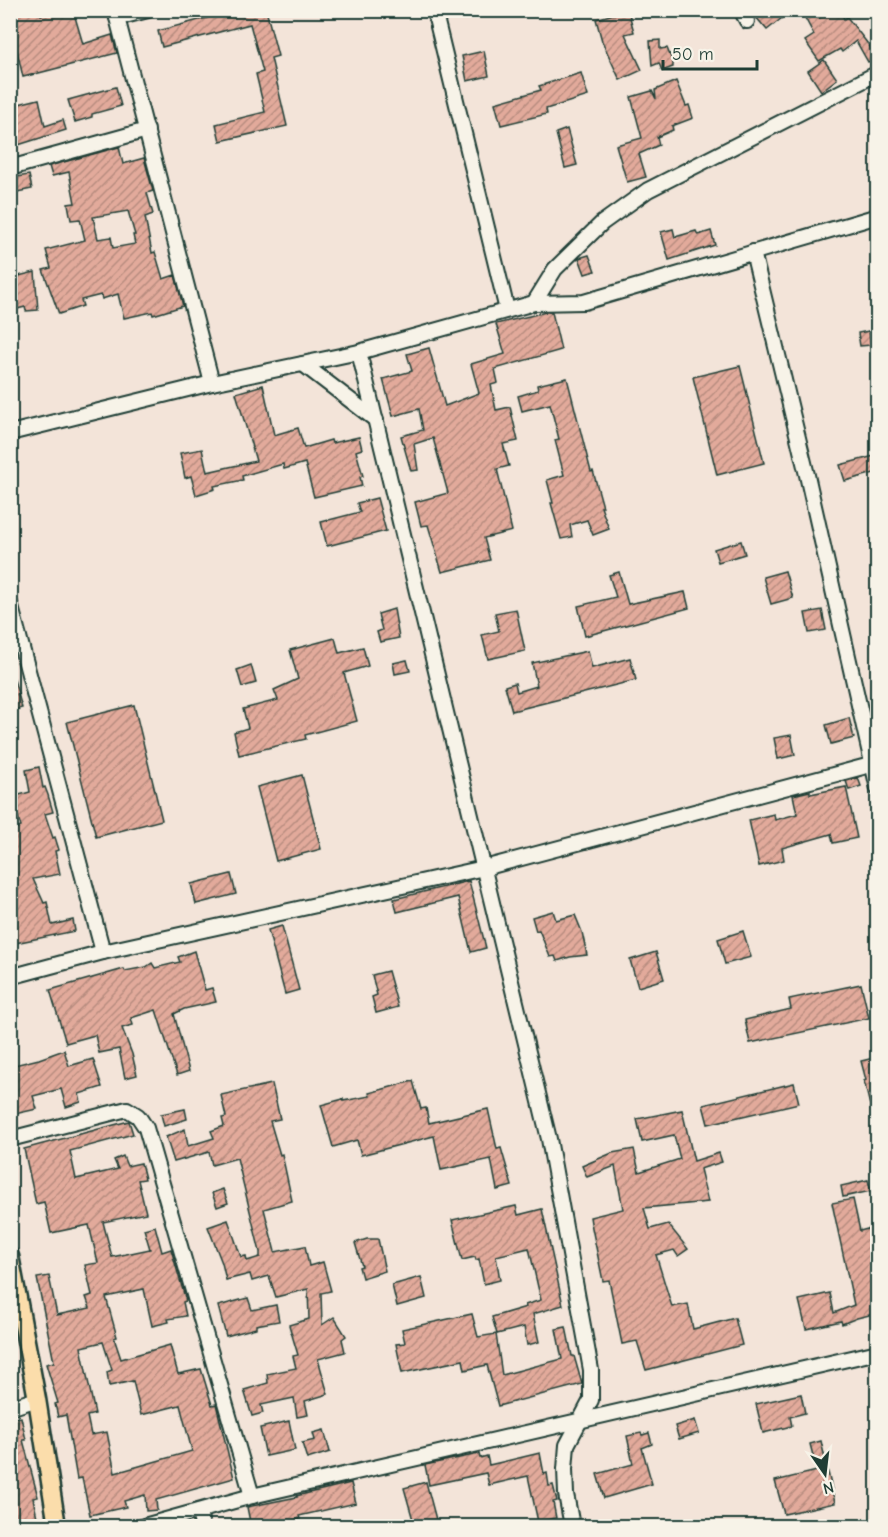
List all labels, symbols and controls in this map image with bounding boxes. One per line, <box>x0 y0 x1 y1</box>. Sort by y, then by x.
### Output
scale bar <box>663 33 758 71</box>
text: 50 m <box>672 44 714 65</box>
north arrow <box>795 1444 855 1504</box>
text: N <box>821 1478 836 1498</box>

